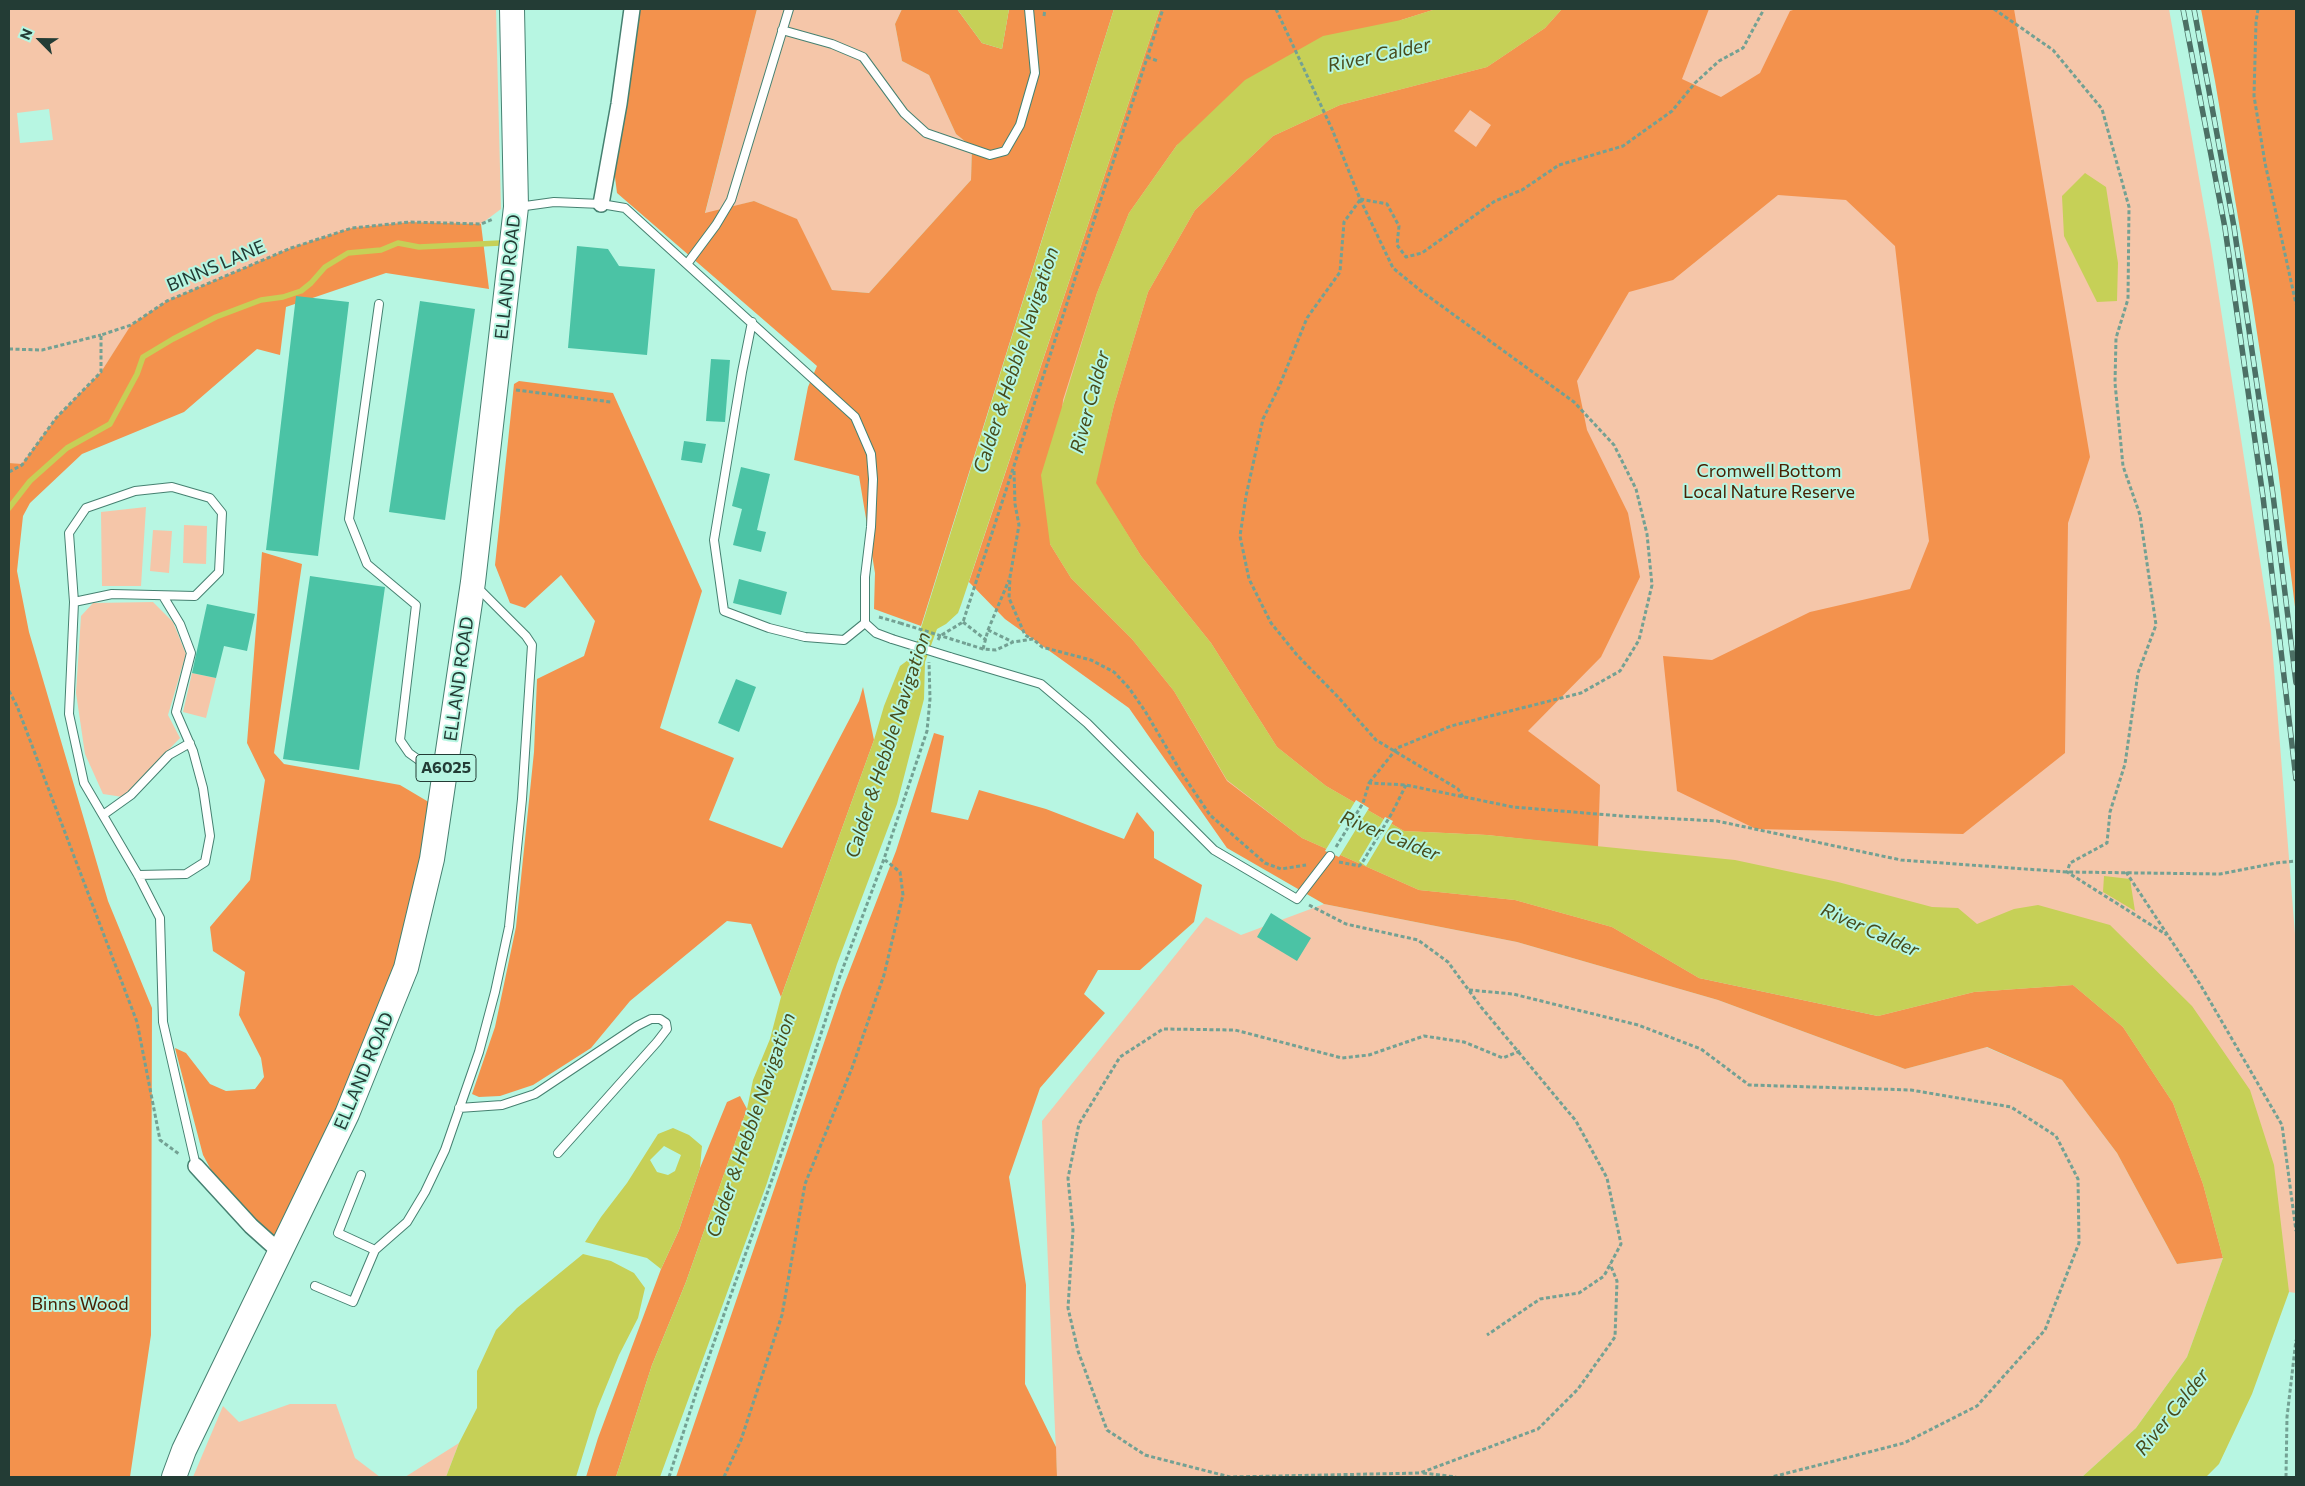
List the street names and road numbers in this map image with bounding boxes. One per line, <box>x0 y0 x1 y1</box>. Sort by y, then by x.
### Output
street label: ELLAND ROAD <box>491 213 525 341</box>
street label: BINNS LANE <box>164 236 268 296</box>
street label: ELLAND ROAD <box>440 615 478 743</box>
road number: A6025 <box>416 754 476 781</box>
street label: ELLAND ROAD <box>330 1009 398 1133</box>

